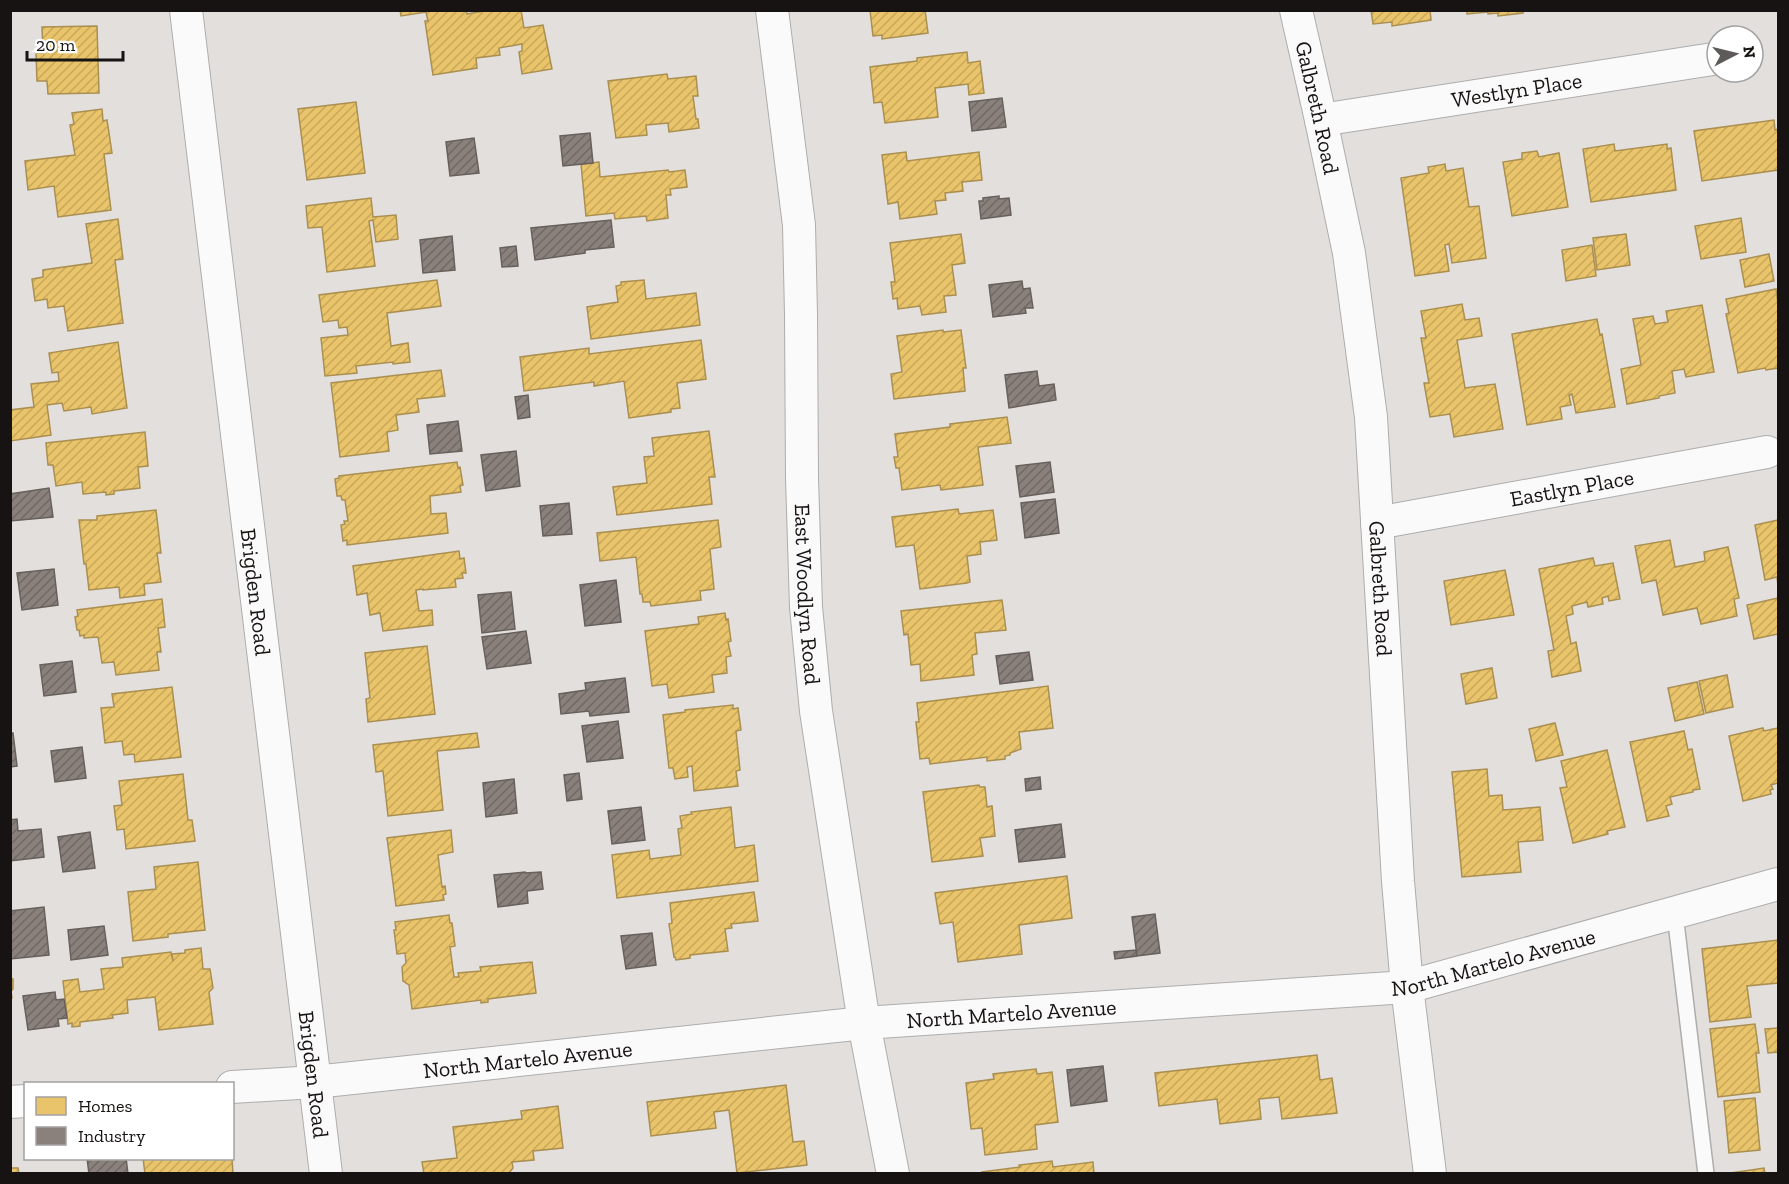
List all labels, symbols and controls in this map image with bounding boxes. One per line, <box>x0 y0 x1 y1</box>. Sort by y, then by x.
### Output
scale bar <box>27 24 123 62</box>
north arrow <box>1705 24 1765 84</box>
text: 20 m <box>36 34 76 56</box>
street label: Galbreth Road <box>1289 38 1345 177</box>
text: N <box>1739 45 1760 59</box>
street label: Westlyn Place <box>1450 67 1584 114</box>
street label: Eastlyn Place <box>1508 464 1636 513</box>
street label: East Woodlyn Road <box>789 503 826 686</box>
street label: Galbreth Road <box>1363 520 1398 657</box>
street label: Brigden Road <box>234 527 277 657</box>
street label: North Martelo Avenue <box>1390 922 1598 1002</box>
street label: North Martelo Avenue <box>906 993 1117 1034</box>
street label: Brigden Road <box>292 1009 335 1140</box>
street label: North Martelo Avenue <box>422 1035 634 1084</box>
legend <box>24 1082 234 1160</box>
text: Homes <box>78 1095 132 1117</box>
text: Industry <box>78 1125 146 1147</box>

